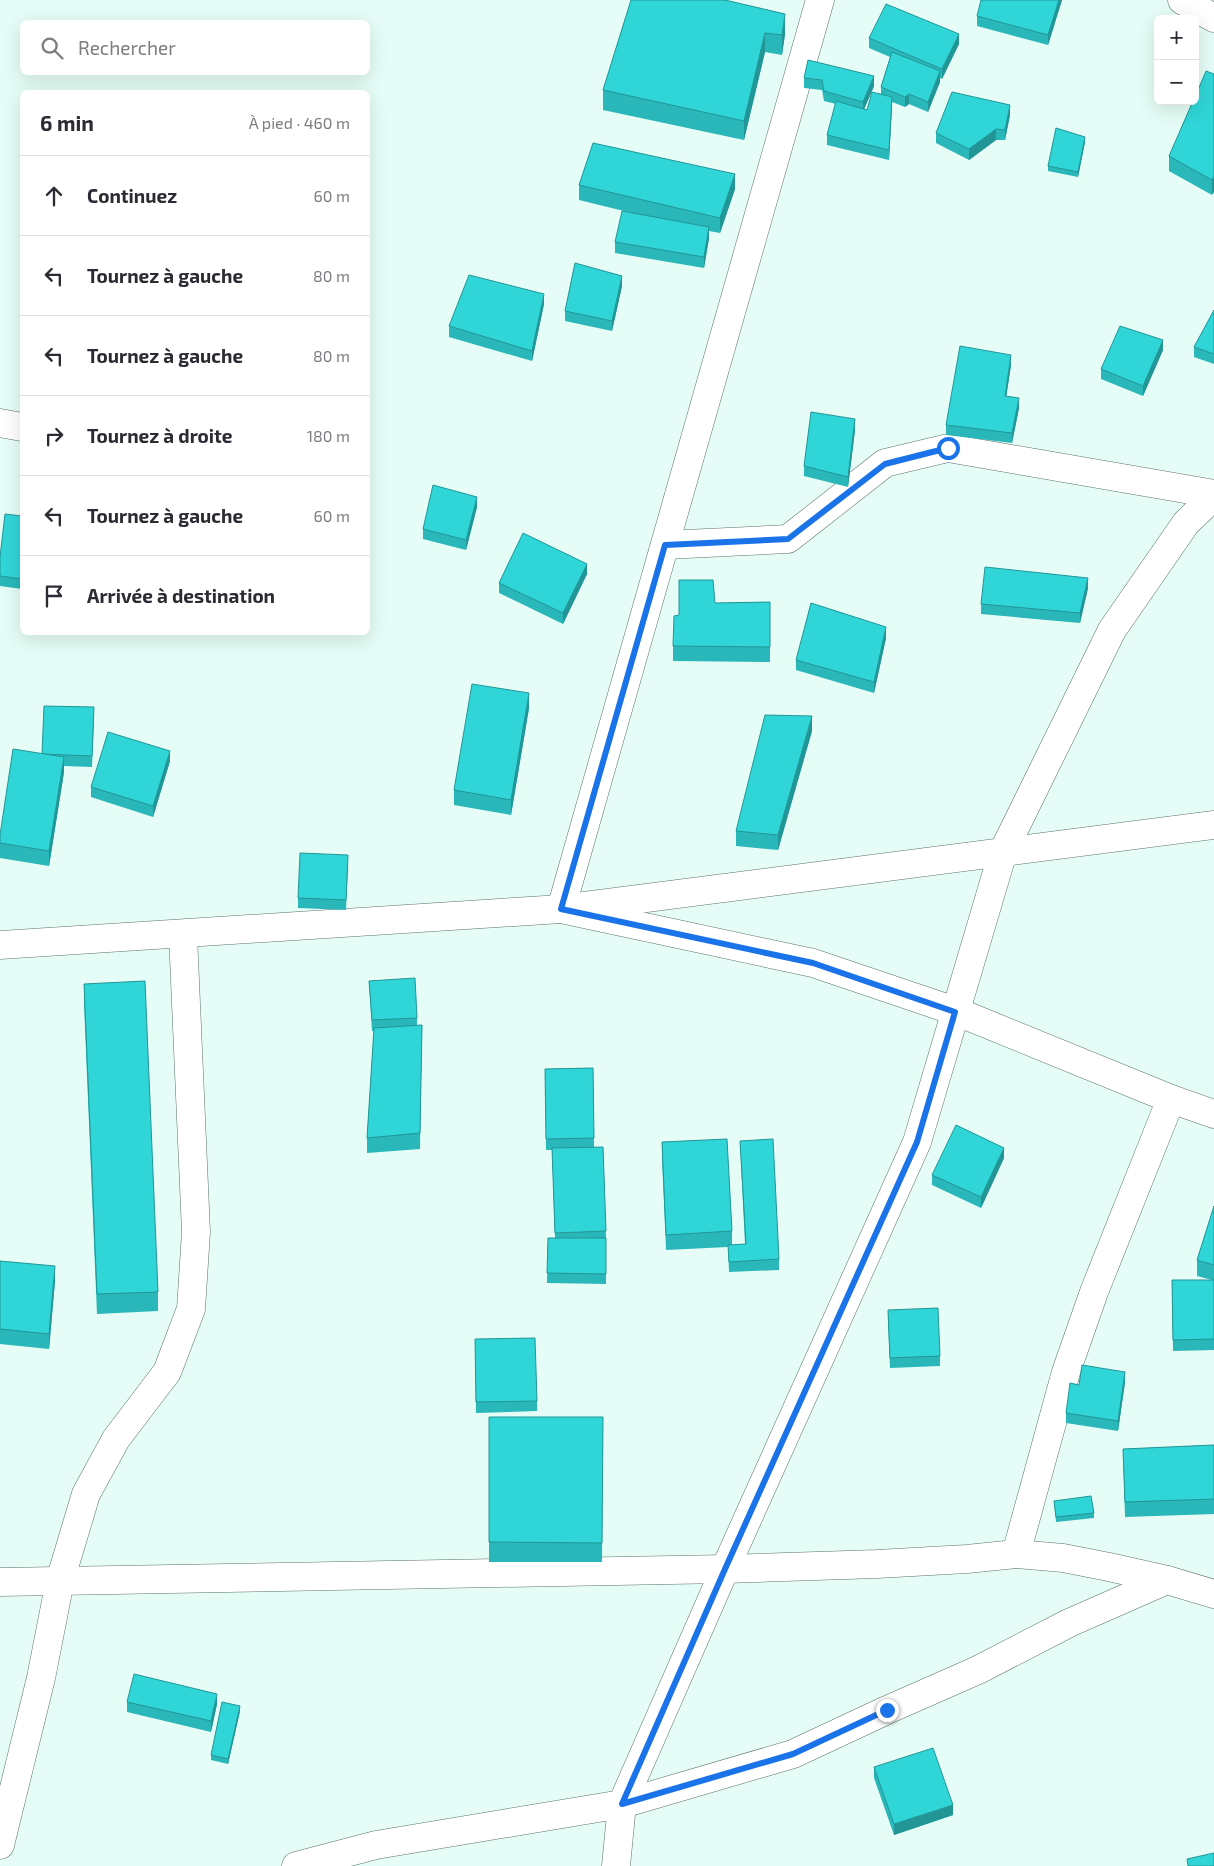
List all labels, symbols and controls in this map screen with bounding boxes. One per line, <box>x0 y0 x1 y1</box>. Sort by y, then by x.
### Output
map controls <box>1154 15 1199 105</box>
button: + <box>1154 15 1199 60</box>
search box <box>20 20 370 75</box>
icon: search <box>38 34 66 62</box>
text: Rechercher <box>78 36 176 59</box>
button: − <box>1154 60 1199 105</box>
text: 6 min <box>40 110 94 135</box>
text: À pied · 460 m <box>249 113 350 132</box>
icon: ahead <box>40 182 68 210</box>
text: Continuez <box>87 184 177 207</box>
text: 60 m <box>314 186 350 205</box>
icon: left <box>40 262 68 290</box>
text: Tournez à gauche <box>87 264 243 287</box>
text: 80 m <box>313 266 350 285</box>
icon: left <box>40 342 68 370</box>
text: Tournez à gauche <box>87 344 243 367</box>
text: 80 m <box>313 346 350 365</box>
icon: right <box>40 422 68 450</box>
text: Tournez à droite <box>87 424 233 447</box>
text: 180 m <box>307 426 350 445</box>
route start <box>937 437 960 460</box>
icon: left <box>40 502 68 530</box>
text: Tournez à gauche <box>87 504 243 527</box>
text: 60 m <box>314 506 350 525</box>
icon: arrive <box>40 582 68 610</box>
text: Arrivée à destination <box>87 584 275 607</box>
route end <box>876 1699 899 1722</box>

